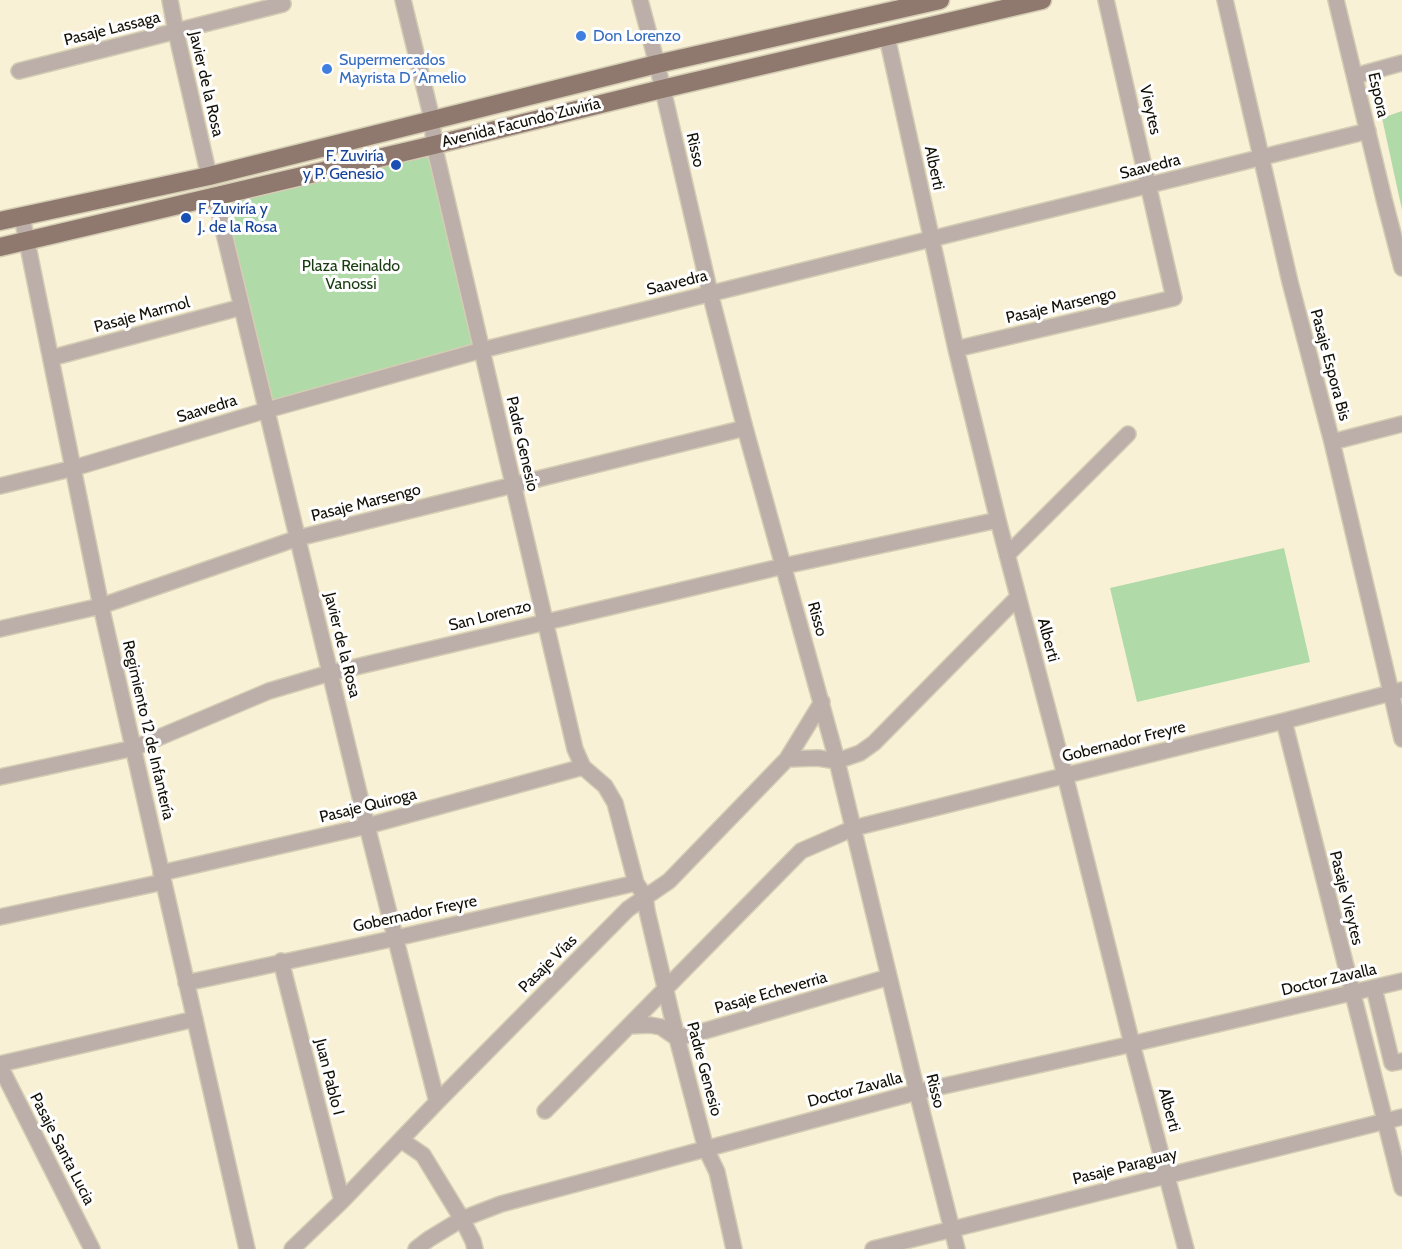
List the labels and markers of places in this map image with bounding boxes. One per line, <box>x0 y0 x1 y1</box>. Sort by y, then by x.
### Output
place label: Don Lorenzo <box>593 26 681 46</box>
marker: Don Lorenzo <box>574 29 588 43</box>
place label: Supermercados Mayrista D´Amelio <box>339 50 466 88</box>
marker: Supermercados Mayrista D´Amelio <box>320 62 334 76</box>
place label: F. Zuviría y P. Genesio <box>303 146 384 184</box>
marker: F. Zuviría y P. Genesio <box>389 158 403 172</box>
place label: F. Zuviría y J. de la Rosa <box>198 199 277 237</box>
marker: F. Zuviría y J. de la Rosa <box>179 211 193 225</box>

